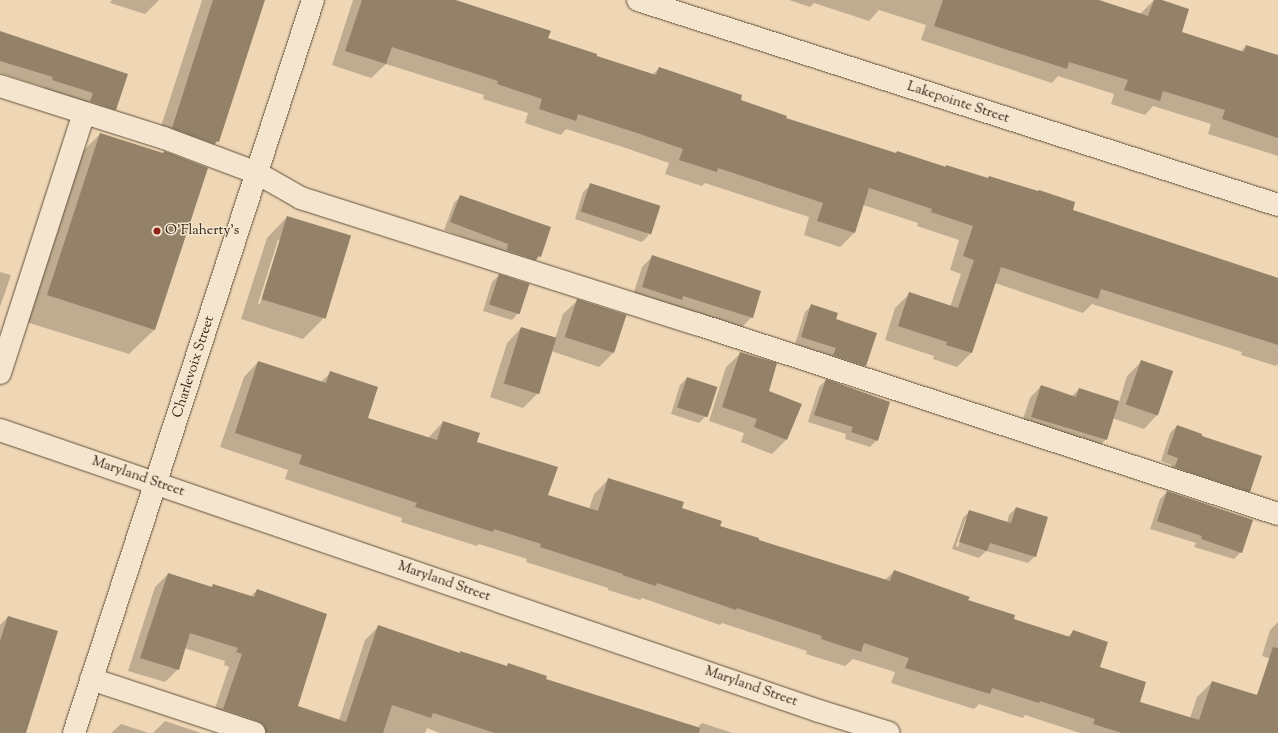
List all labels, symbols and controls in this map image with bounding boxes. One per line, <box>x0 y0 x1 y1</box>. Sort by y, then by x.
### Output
street label: Lakepointe Street <box>905 79 1011 127</box>
place label: O'Flaherty's <box>165 223 239 239</box>
marker: O'Flaherty's <box>152 226 162 236</box>
street label: Charlevoix Street <box>170 314 218 420</box>
street label: Maryland Street <box>89 453 187 501</box>
street label: Maryland Street <box>395 558 493 606</box>
street label: Maryland Street <box>702 663 800 711</box>

